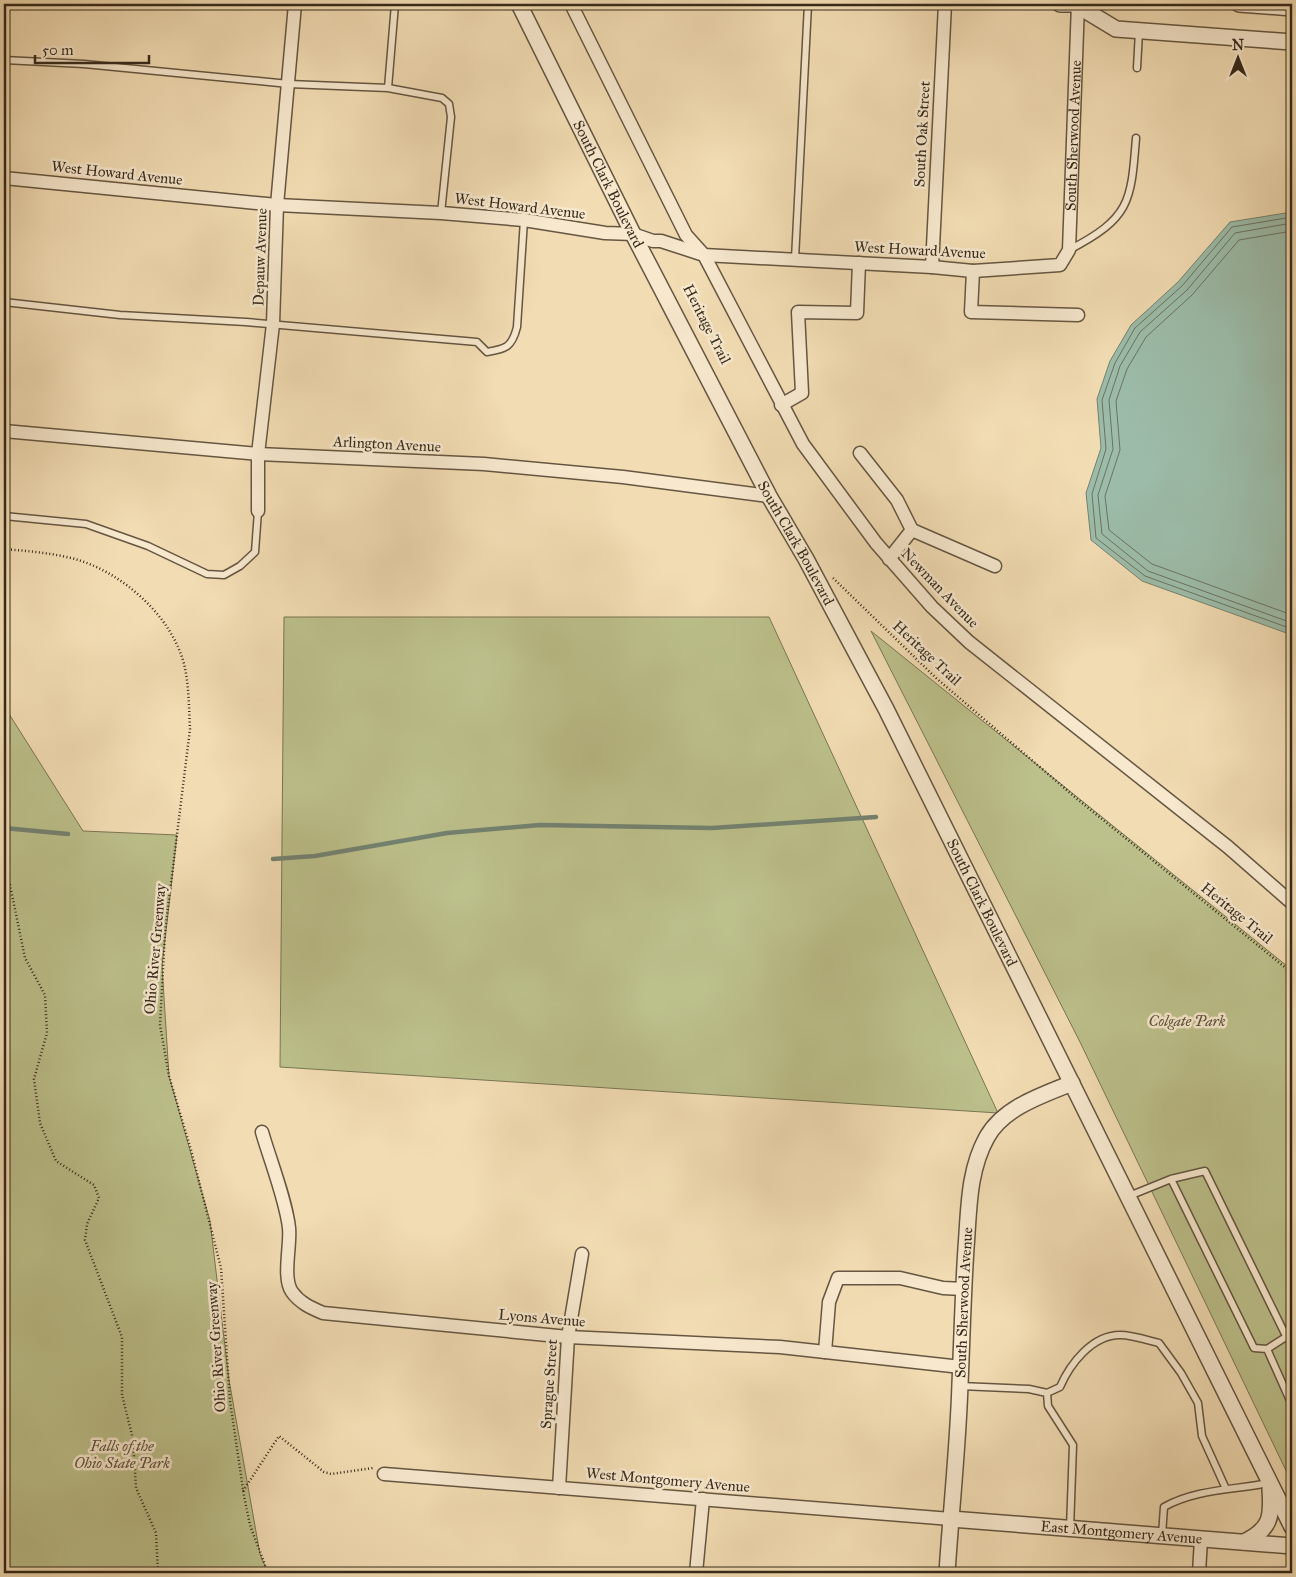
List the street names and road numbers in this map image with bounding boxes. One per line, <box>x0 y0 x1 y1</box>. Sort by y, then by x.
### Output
street label: South Sherwood Avenue <box>1061 60 1085 211</box>
street label: South Oak Street <box>910 80 934 188</box>
street label: South Clark Boulevard <box>569 117 648 251</box>
street label: West Howard Avenue <box>51 157 183 189</box>
street label: West Howard Avenue <box>454 189 586 223</box>
street label: Depauw Avenue <box>249 208 271 306</box>
street label: West Howard Avenue <box>854 238 986 262</box>
street label: Heritage Trail <box>679 281 735 368</box>
street label: Arlington Avenue <box>331 432 442 456</box>
street label: South Clark Boulevard <box>754 478 838 609</box>
street label: Newman Avenue <box>897 544 983 632</box>
street label: Heritage Trail <box>889 617 966 690</box>
street label: South Clark Boulevard <box>943 836 1021 970</box>
street label: Heritage Trail <box>1198 879 1277 948</box>
street label: Ohio River Greenway <box>140 882 170 1015</box>
street label: South Sherwood Avenue <box>951 1227 976 1378</box>
street label: Ohio River Greenway <box>202 1280 230 1413</box>
street label: Lyons Avenue <box>498 1305 586 1331</box>
street label: Sprague Street <box>537 1338 561 1429</box>
street label: West Montgomery Avenue <box>585 1464 751 1496</box>
street label: East Montgomery Avenue <box>1040 1517 1203 1548</box>

